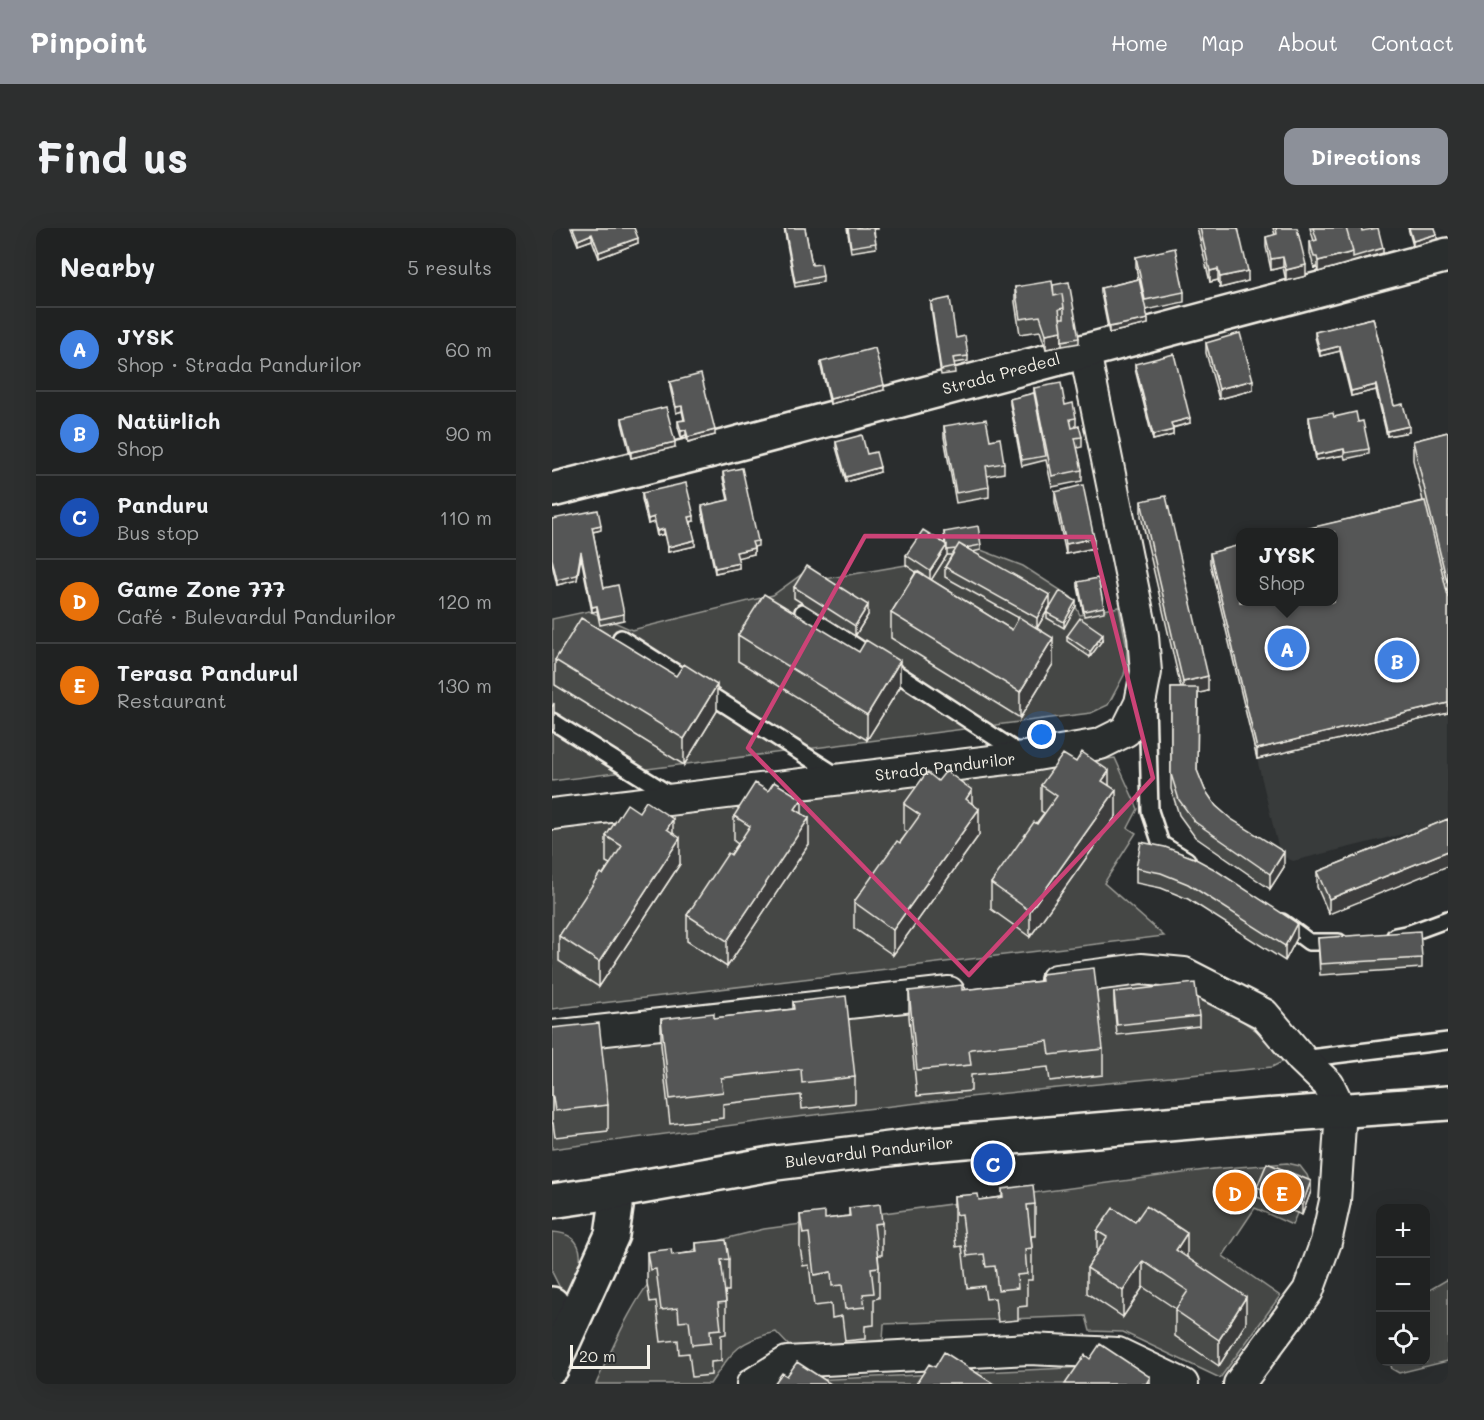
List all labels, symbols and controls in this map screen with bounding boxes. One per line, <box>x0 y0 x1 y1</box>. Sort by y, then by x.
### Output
text: Pinpoint <box>30 24 147 60</box>
text: Home <box>1111 29 1168 56</box>
text: Map <box>1201 29 1244 56</box>
text: About <box>1277 29 1338 56</box>
text: Contact <box>1371 29 1454 56</box>
button: Directions <box>1284 128 1448 185</box>
text: Find us <box>36 129 188 184</box>
text: Nearby <box>60 250 155 284</box>
text: 5 results <box>407 254 492 280</box>
text: JYSK <box>117 322 174 351</box>
text: A <box>73 336 86 362</box>
text: 60 m <box>445 336 492 362</box>
street label: Strada Predeal <box>940 347 1062 399</box>
text: Shop · Strada Pandurilor <box>117 351 362 377</box>
text: Natürlich <box>117 406 220 435</box>
text: B <box>73 420 86 446</box>
text: 90 m <box>446 420 492 446</box>
text: Shop <box>117 435 164 461</box>
text: Panduru <box>117 490 209 519</box>
text: C <box>72 504 87 530</box>
text: 110 m <box>439 504 492 530</box>
text: Bus stop <box>117 519 199 545</box>
popup <box>1236 528 1338 606</box>
text: JYSK <box>1258 540 1316 569</box>
text: Shop <box>1258 569 1305 595</box>
text: Game Zone 777 <box>117 574 285 603</box>
text: D <box>72 588 87 614</box>
text: 120 m <box>437 588 492 614</box>
text: Café · Bulevardul Pandurilor <box>117 603 396 629</box>
pin: A <box>1268 626 1306 670</box>
pin: B <box>1378 638 1416 682</box>
text: Terasa Pandurul <box>117 658 298 687</box>
text: E <box>73 672 86 698</box>
text: 130 m <box>437 672 492 698</box>
text: Restaurant <box>117 687 227 713</box>
your location <box>1027 720 1056 749</box>
street label: Strada Pandurilor <box>874 747 1017 785</box>
street label: Bulevardul Pandurilor <box>784 1131 954 1172</box>
pin: C <box>974 1140 1012 1186</box>
pin: D <box>1216 1170 1254 1214</box>
pin: E <box>1262 1170 1302 1214</box>
map controls <box>1376 1204 1430 1366</box>
button: + <box>1376 1204 1430 1258</box>
button: − <box>1376 1258 1430 1312</box>
button: locate <box>1376 1312 1430 1366</box>
scale bar <box>570 1342 650 1370</box>
text: 20 m <box>579 1345 616 1366</box>

